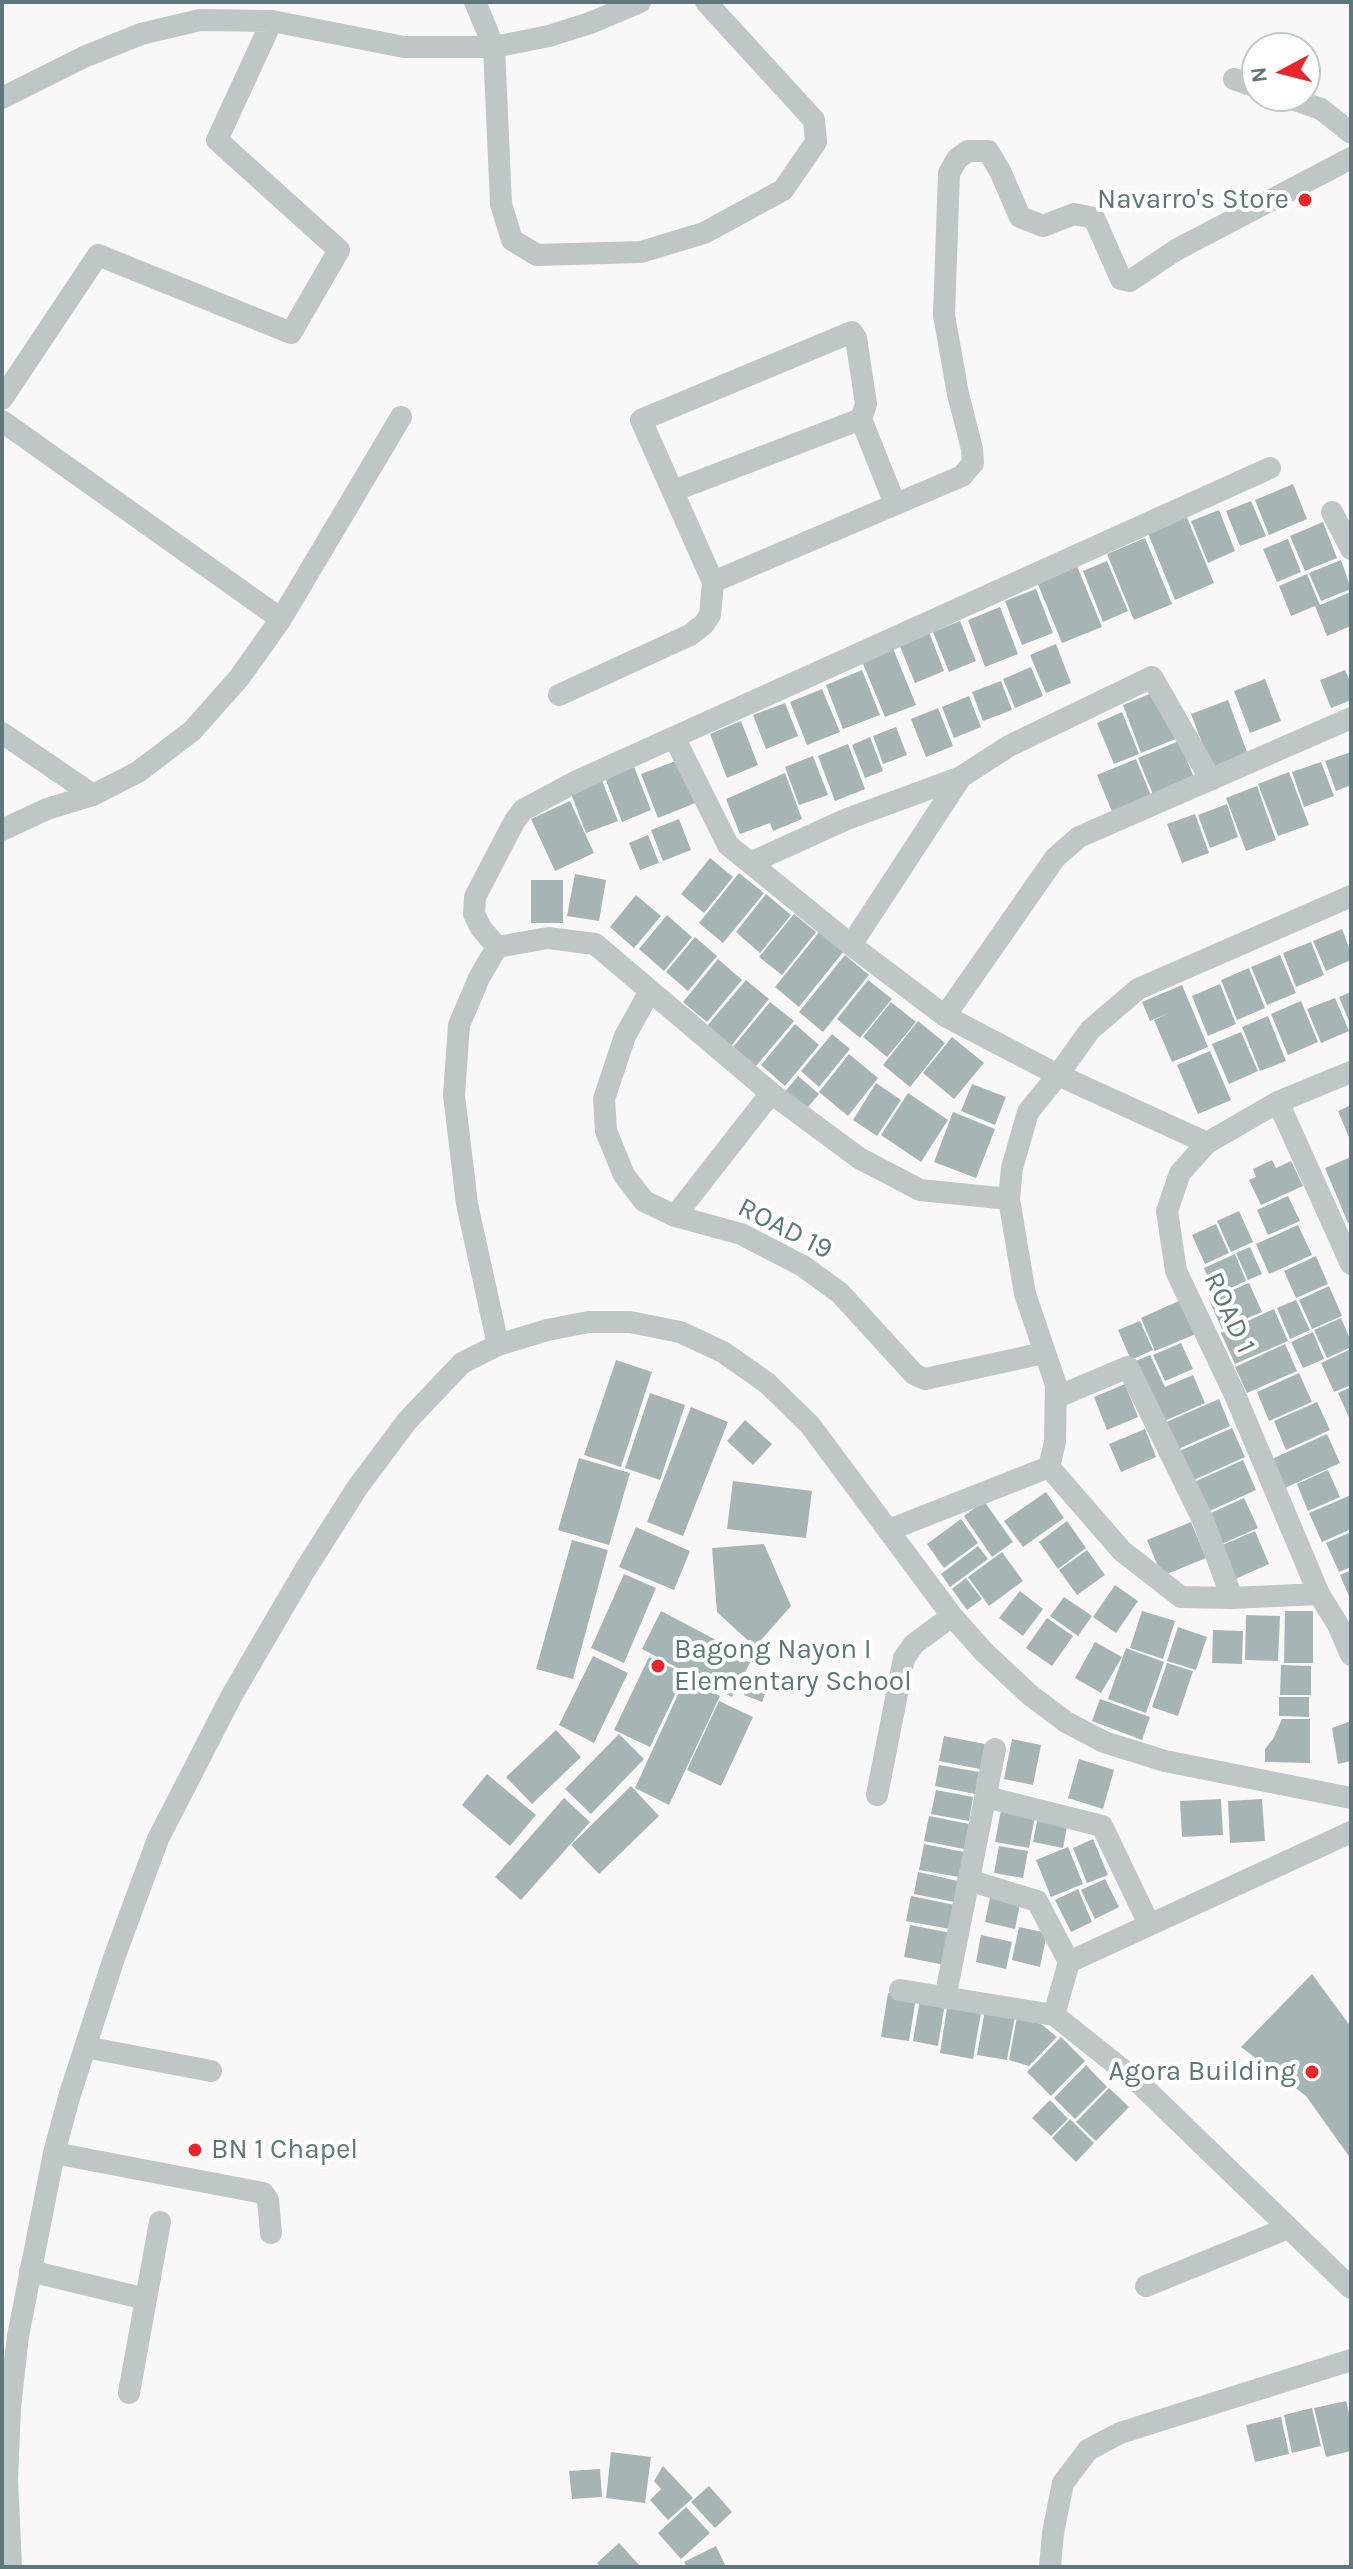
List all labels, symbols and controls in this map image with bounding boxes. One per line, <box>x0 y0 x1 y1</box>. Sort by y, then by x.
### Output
north arrow <box>1241 32 1321 112</box>
text: N <box>1245 65 1273 84</box>
place label: Navarro's Store <box>1097 183 1289 217</box>
marker: Navarro's Store <box>1296 191 1314 209</box>
street label: ROAD 19 <box>732 1191 838 1267</box>
street label: ROAD 1 <box>1196 1267 1262 1359</box>
place label: Bagong Nayon I Elementary School <box>674 1633 912 1699</box>
marker: Bagong Nayon I Elementary School <box>649 1657 667 1675</box>
place label: Agora Building <box>1108 2055 1296 2089</box>
marker: Agora Building <box>1303 2063 1321 2081</box>
place label: BN 1 Chapel <box>211 2133 358 2167</box>
marker: BN 1 Chapel <box>186 2141 204 2159</box>

